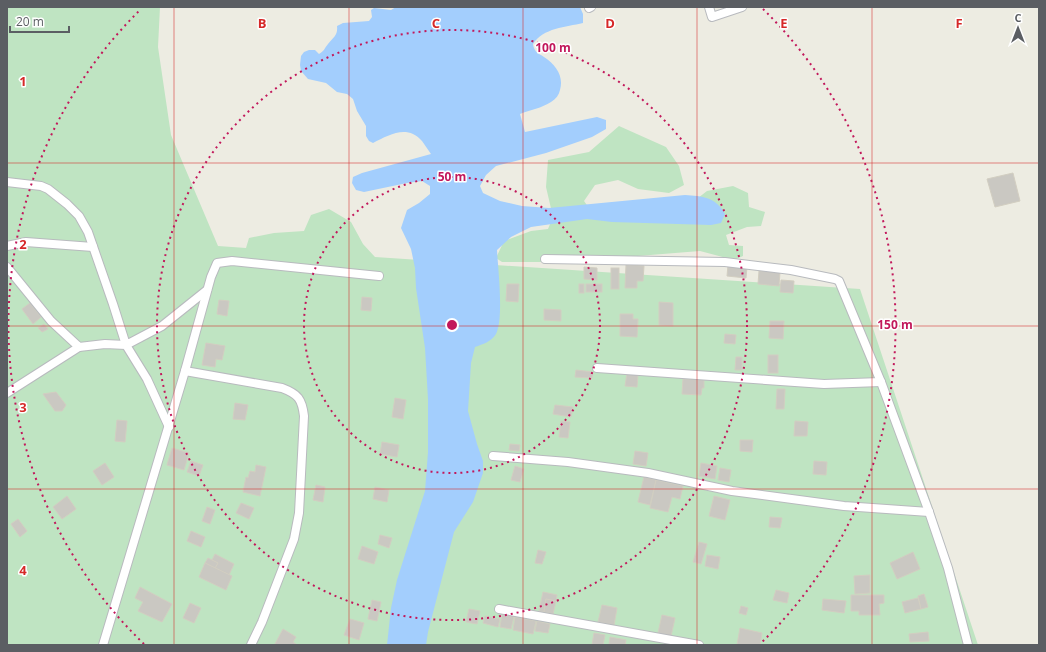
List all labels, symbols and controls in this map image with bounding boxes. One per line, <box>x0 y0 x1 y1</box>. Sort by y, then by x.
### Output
scale bar <box>10 8 69 34</box>
north arrow <box>998 8 1038 48</box>
text: С <box>1014 10 1022 25</box>
text: 20 m <box>16 13 44 30</box>
text: B <box>258 14 267 32</box>
text: C <box>432 14 440 32</box>
text: D <box>605 14 615 32</box>
text: E <box>780 14 788 32</box>
text: F <box>955 14 963 32</box>
text: 100 m <box>535 39 571 56</box>
text: 1 <box>19 72 27 90</box>
text: 50 m <box>438 168 466 185</box>
text: 2 <box>19 235 27 253</box>
text: 150 m <box>877 316 913 333</box>
centre of rings <box>445 318 459 332</box>
text: 3 <box>19 398 27 416</box>
text: 4 <box>19 561 27 579</box>

